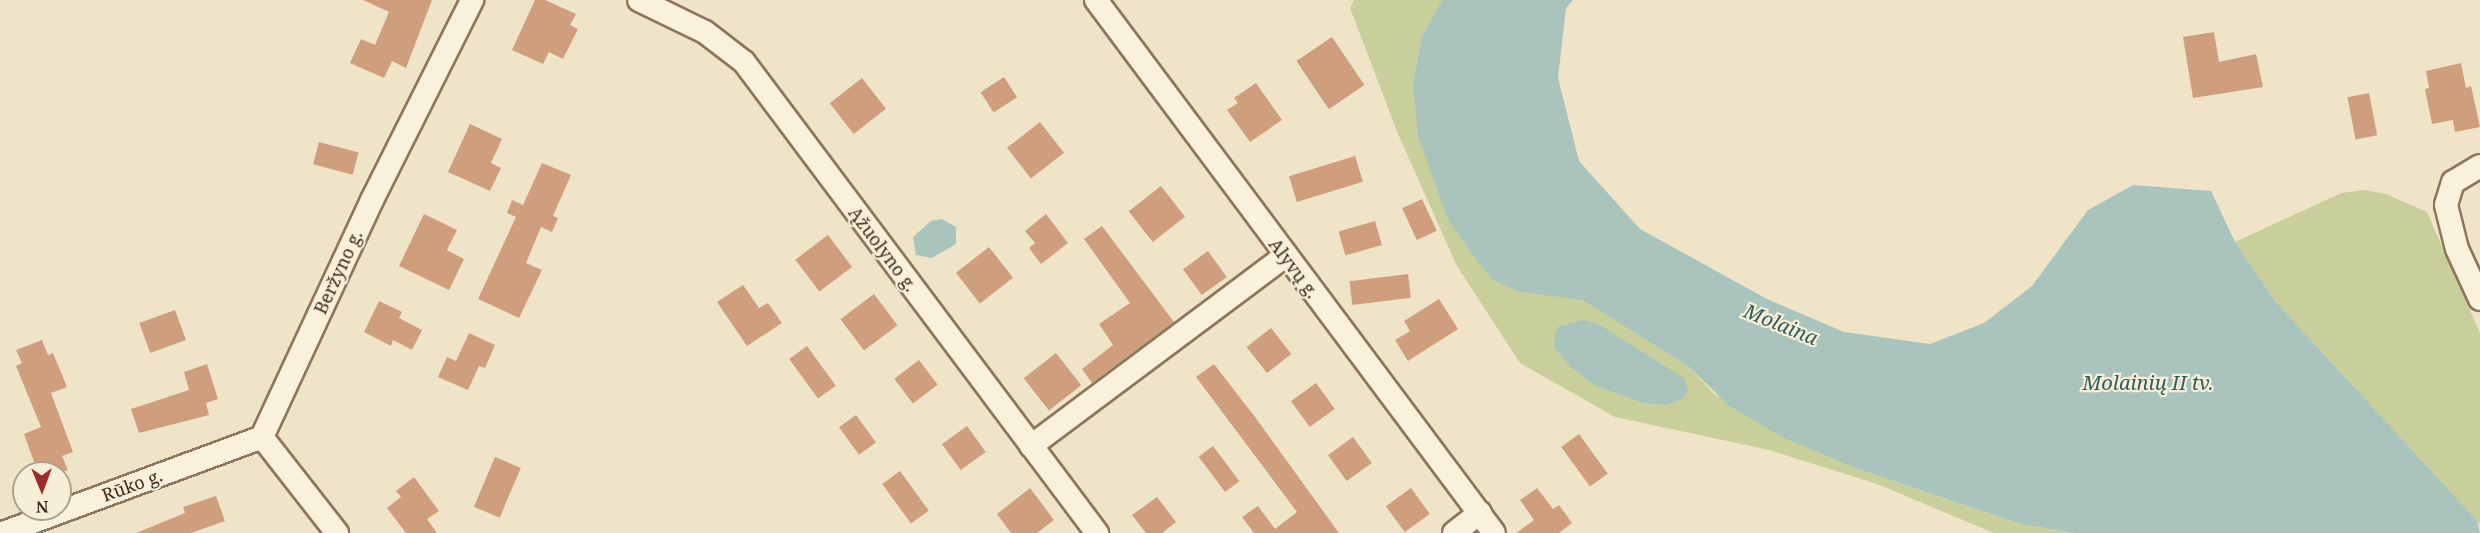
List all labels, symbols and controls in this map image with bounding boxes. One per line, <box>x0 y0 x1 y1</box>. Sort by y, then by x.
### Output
street label: Ąžuolyno g. <box>844 202 922 296</box>
street label: Beržyno g. <box>309 227 367 317</box>
street label: Alyvų g. <box>1265 234 1323 302</box>
water label: Molaina <box>1741 298 1821 350</box>
water label: Molainių II tv. <box>2083 370 2213 394</box>
north arrow <box>12 461 72 521</box>
street label: Rūko g. <box>99 464 165 506</box>
text: N <box>36 496 49 518</box>

